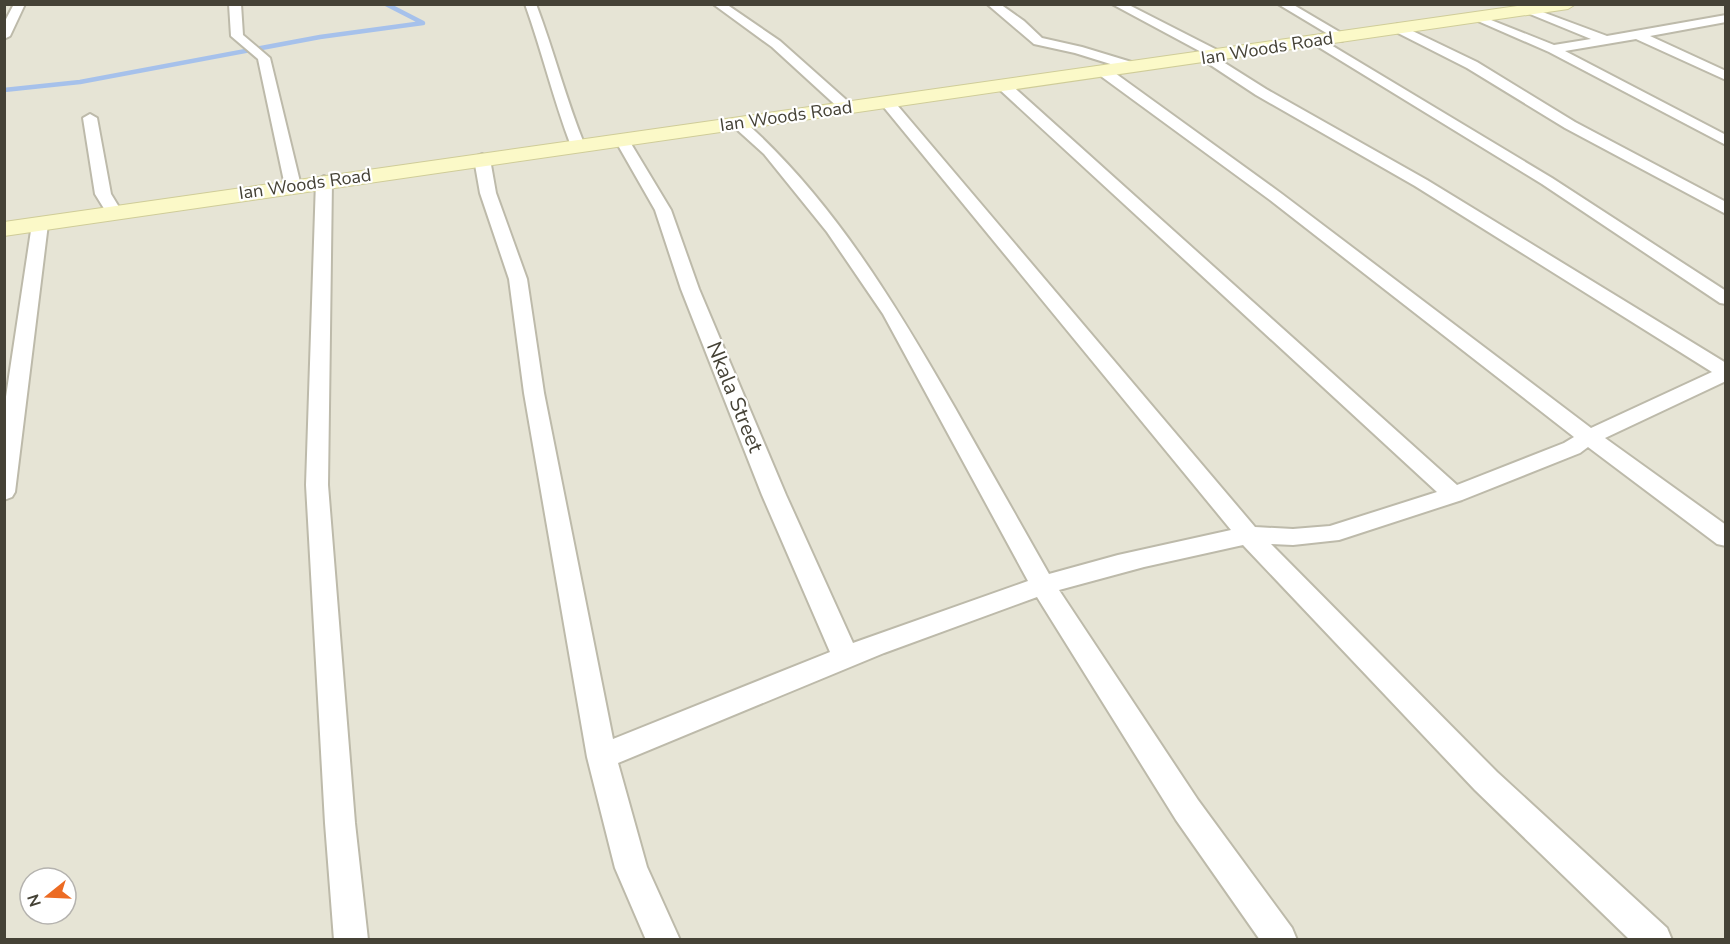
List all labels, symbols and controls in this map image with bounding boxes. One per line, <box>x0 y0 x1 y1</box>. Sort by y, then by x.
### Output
street label: Ian Woods Road <box>1199 26 1335 70</box>
street label: Ian Woods Road <box>718 95 854 137</box>
street label: Ian Woods Road <box>237 163 373 205</box>
street label: Nkala Street <box>700 337 770 457</box>
north arrow <box>18 866 78 926</box>
text: N <box>22 891 47 909</box>

